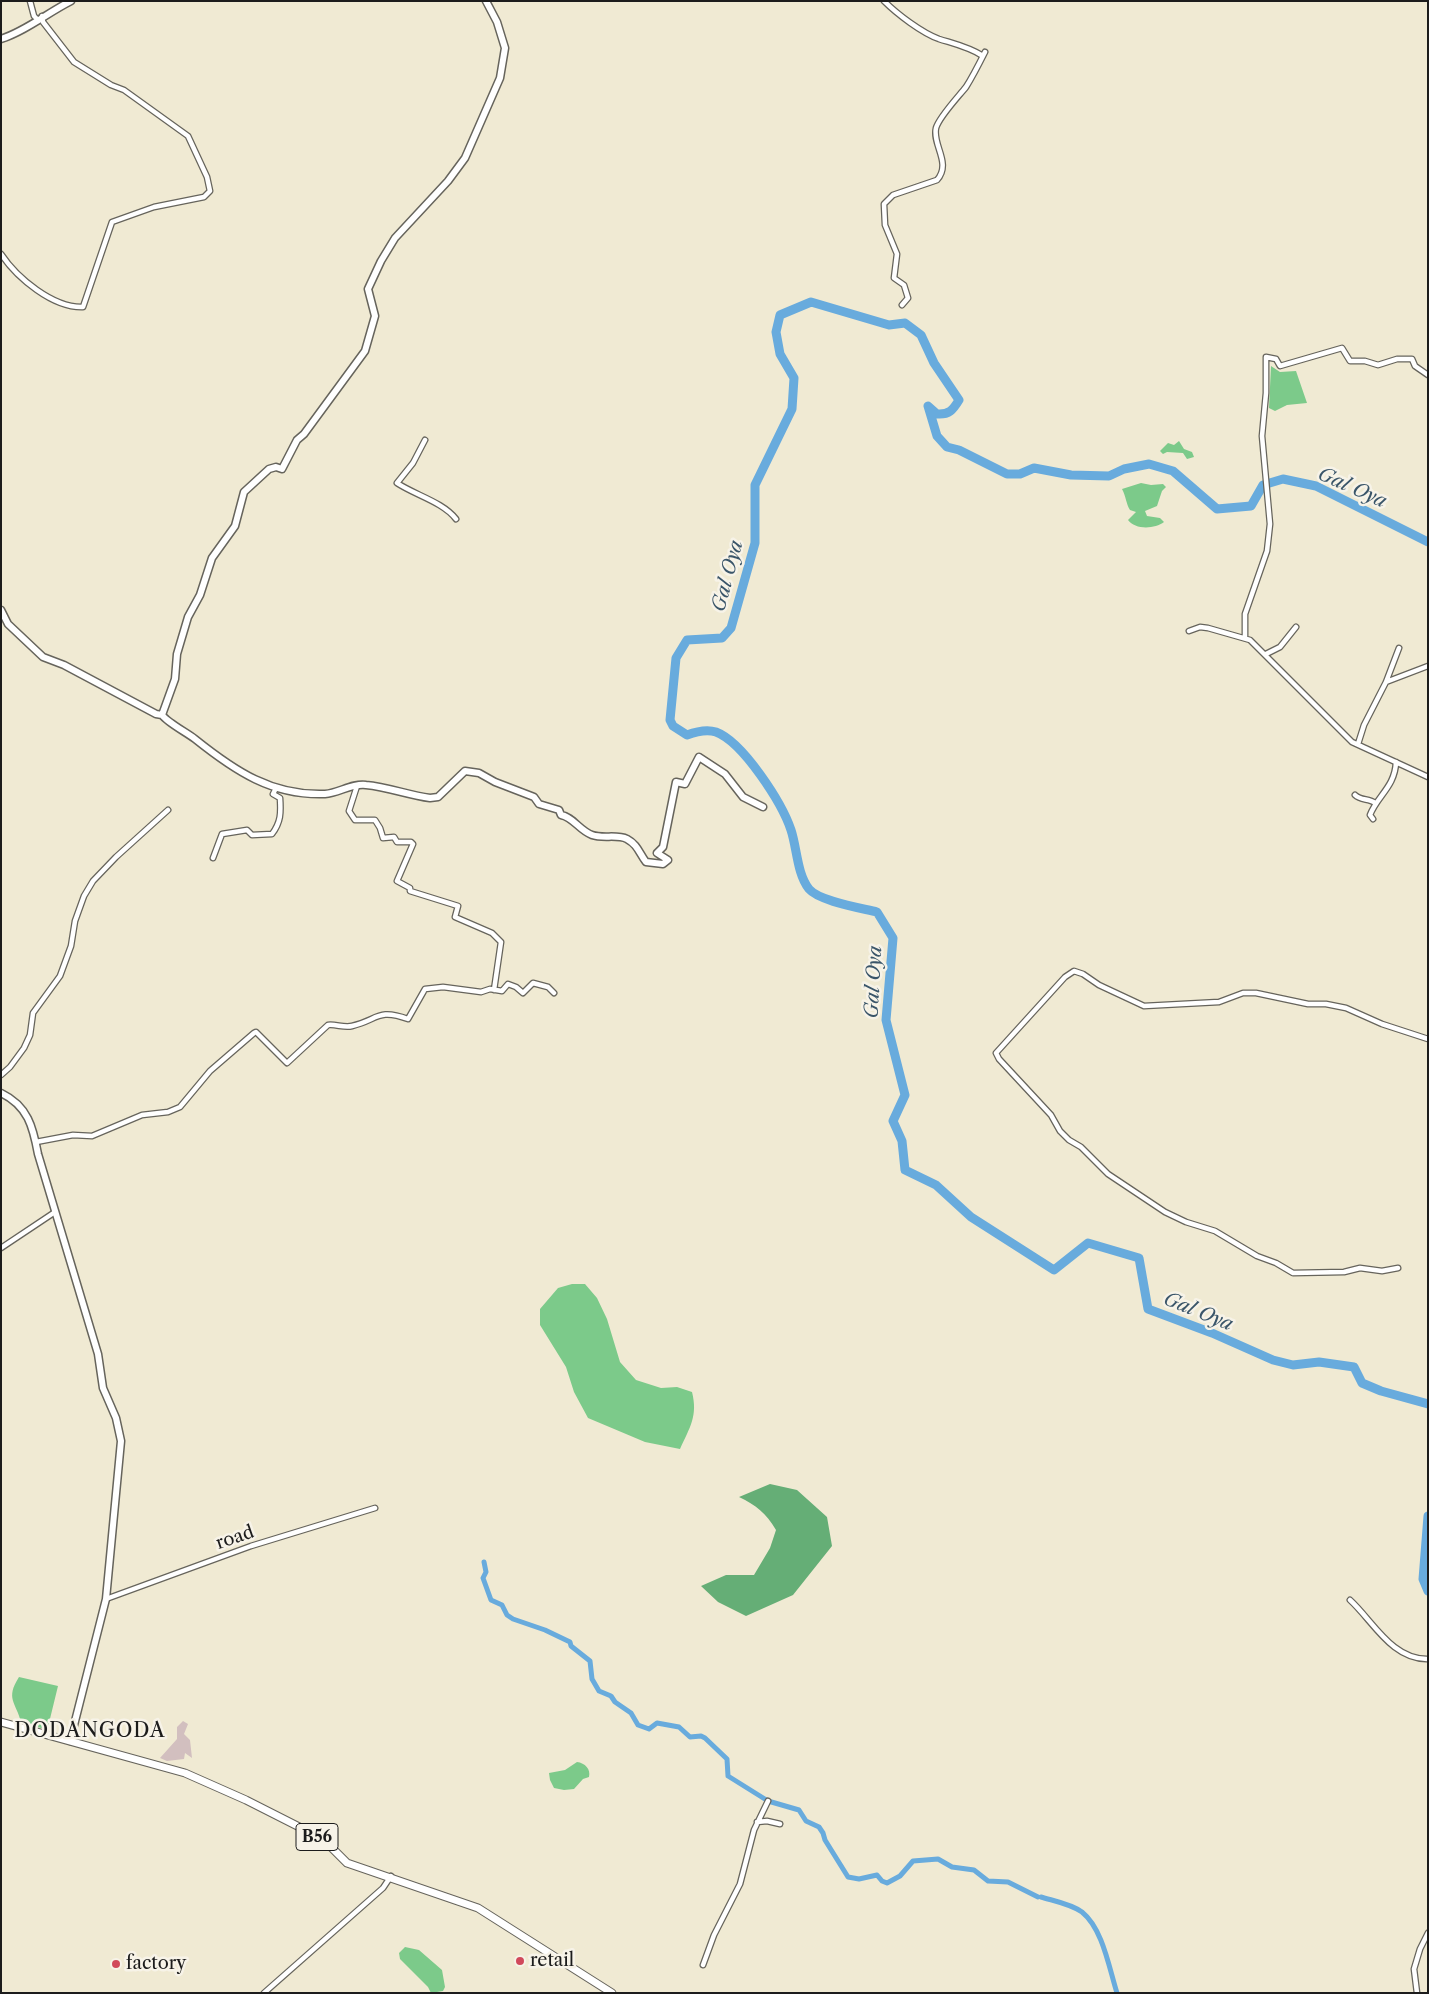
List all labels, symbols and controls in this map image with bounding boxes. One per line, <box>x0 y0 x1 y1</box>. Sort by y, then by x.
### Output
water label: Gal Oya <box>1314 463 1390 513</box>
water label: Gal Oya <box>708 538 748 614</box>
water label: Gal Oya <box>861 945 887 1019</box>
water label: Gal Oya <box>1160 1288 1236 1336</box>
street label: road <box>213 1521 257 1555</box>
district label: DODANGODA <box>13 1719 167 1743</box>
road number: B56 <box>296 1824 338 1850</box>
place label: retail <box>530 1950 574 1972</box>
place label: factory <box>126 1953 186 1975</box>
marker: retail <box>514 1955 526 1967</box>
marker: factory <box>110 1958 122 1970</box>

